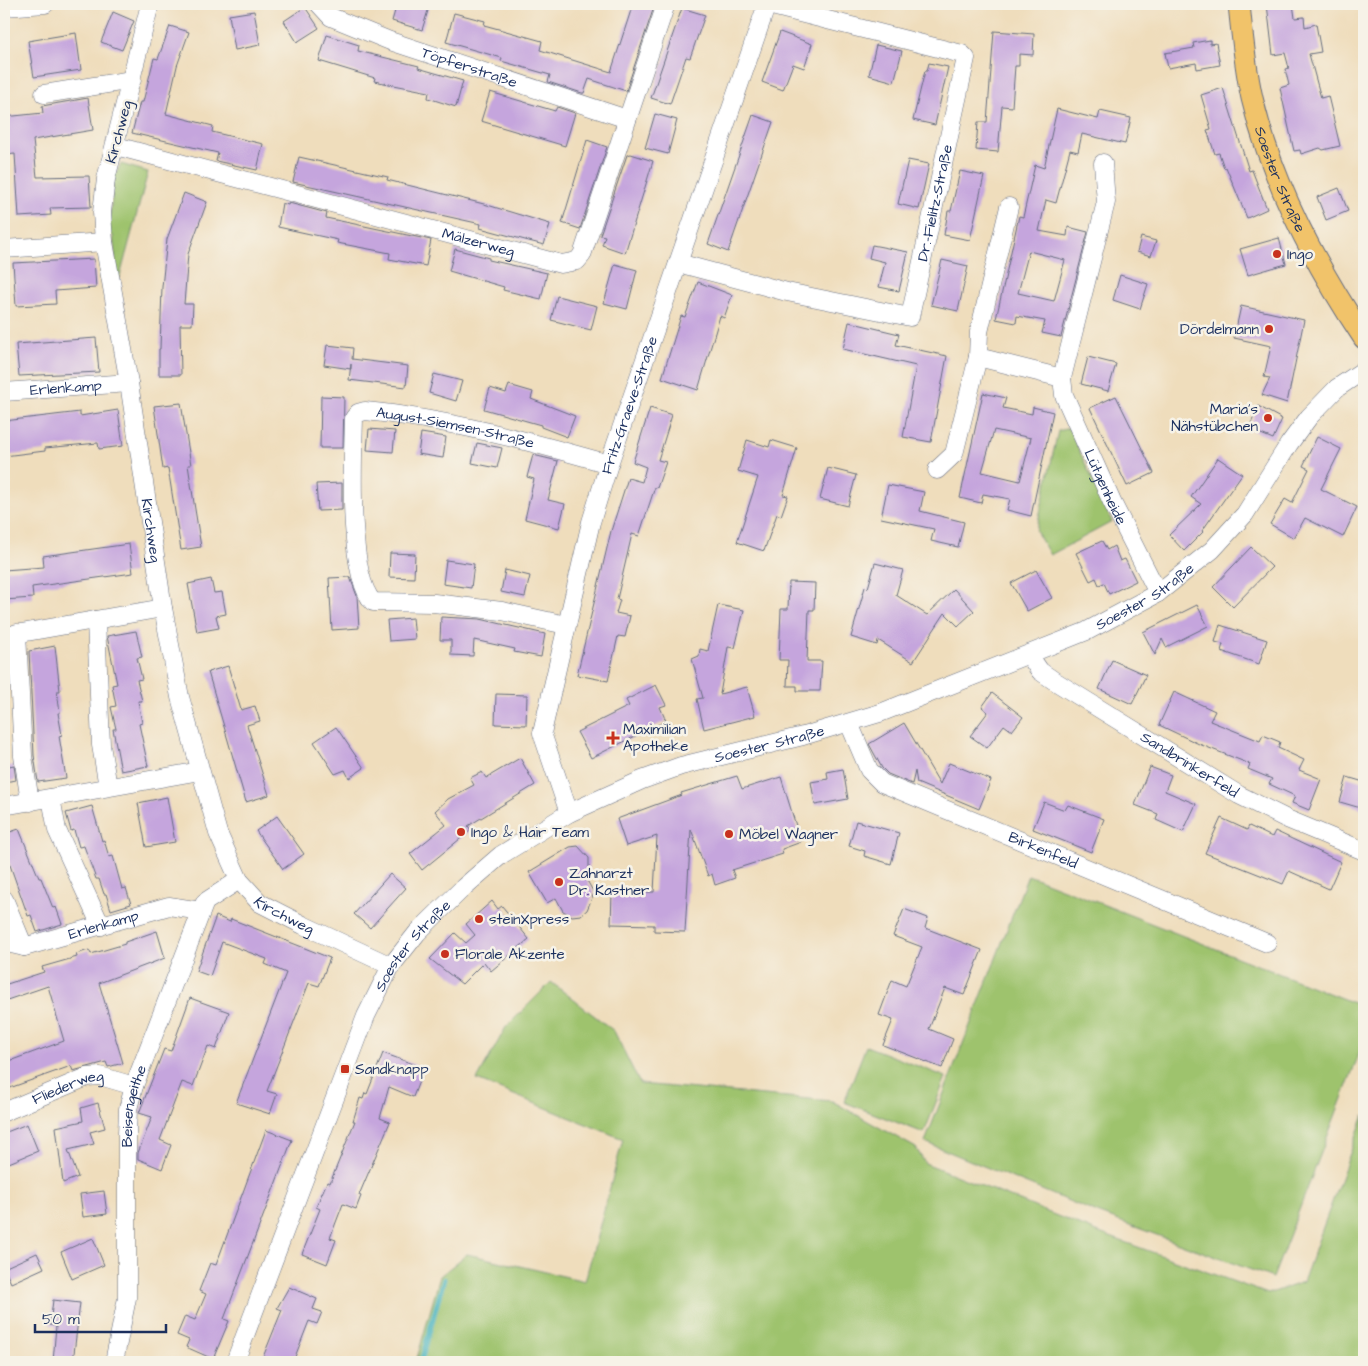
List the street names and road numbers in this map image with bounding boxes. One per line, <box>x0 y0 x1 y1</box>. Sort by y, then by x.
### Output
street label: Töpferstraße <box>419 42 520 93</box>
street label: Kirchweg <box>101 98 139 166</box>
street label: Soester Straße <box>1250 124 1311 236</box>
street label: Dr.-Fielitz-Straße <box>912 143 957 263</box>
street label: Mälzerweg <box>440 222 517 263</box>
street label: Fritz-Graeve-Straße <box>596 333 663 477</box>
street label: Erlenkamp <box>29 374 103 401</box>
street label: August-Siemsen-Straße <box>375 402 537 453</box>
street label: Lütgenheide <box>1079 446 1132 528</box>
street label: Kirchweg <box>136 497 167 564</box>
street label: Soester Straße <box>1092 558 1198 635</box>
street label: Soester Straße <box>712 720 827 768</box>
street label: Sandbrinkerfeld <box>1137 726 1243 803</box>
street label: Birkenfeld <box>1005 826 1081 874</box>
street label: Kirchweg <box>249 892 318 940</box>
street label: Soester Straße <box>369 895 455 995</box>
street label: Erlenkamp <box>66 905 141 944</box>
street label: Beisengeithe <box>116 1062 152 1147</box>
street label: Fliederweg <box>29 1065 105 1109</box>

